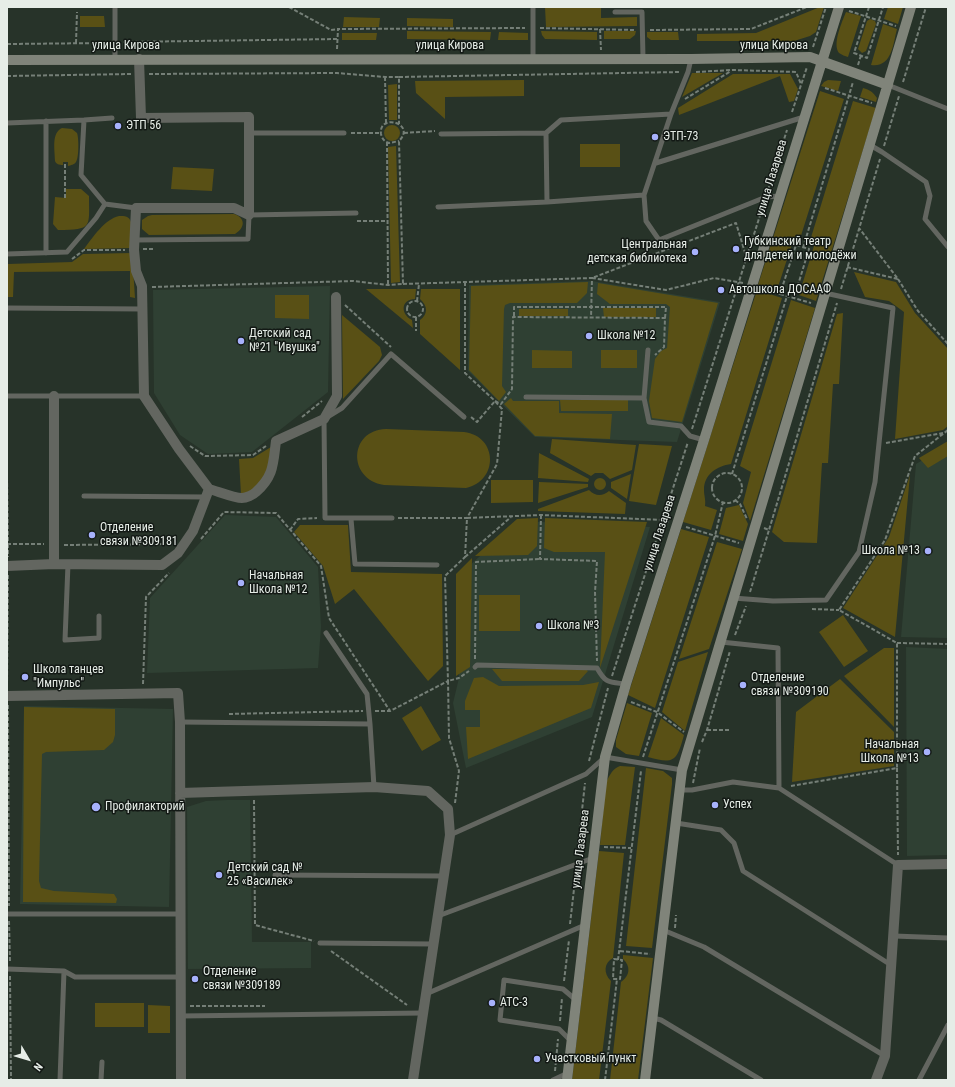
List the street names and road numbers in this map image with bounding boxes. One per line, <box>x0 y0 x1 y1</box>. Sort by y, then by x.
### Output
street label: улица Кирова <box>92 39 160 53</box>
street label: улица Кирова <box>416 39 484 53</box>
street label: улица Кирова <box>740 39 808 53</box>
street label: улица Лазарева <box>754 138 790 218</box>
street label: улица Лазарева <box>641 493 679 573</box>
street label: улица Лазарева <box>569 809 593 889</box>

